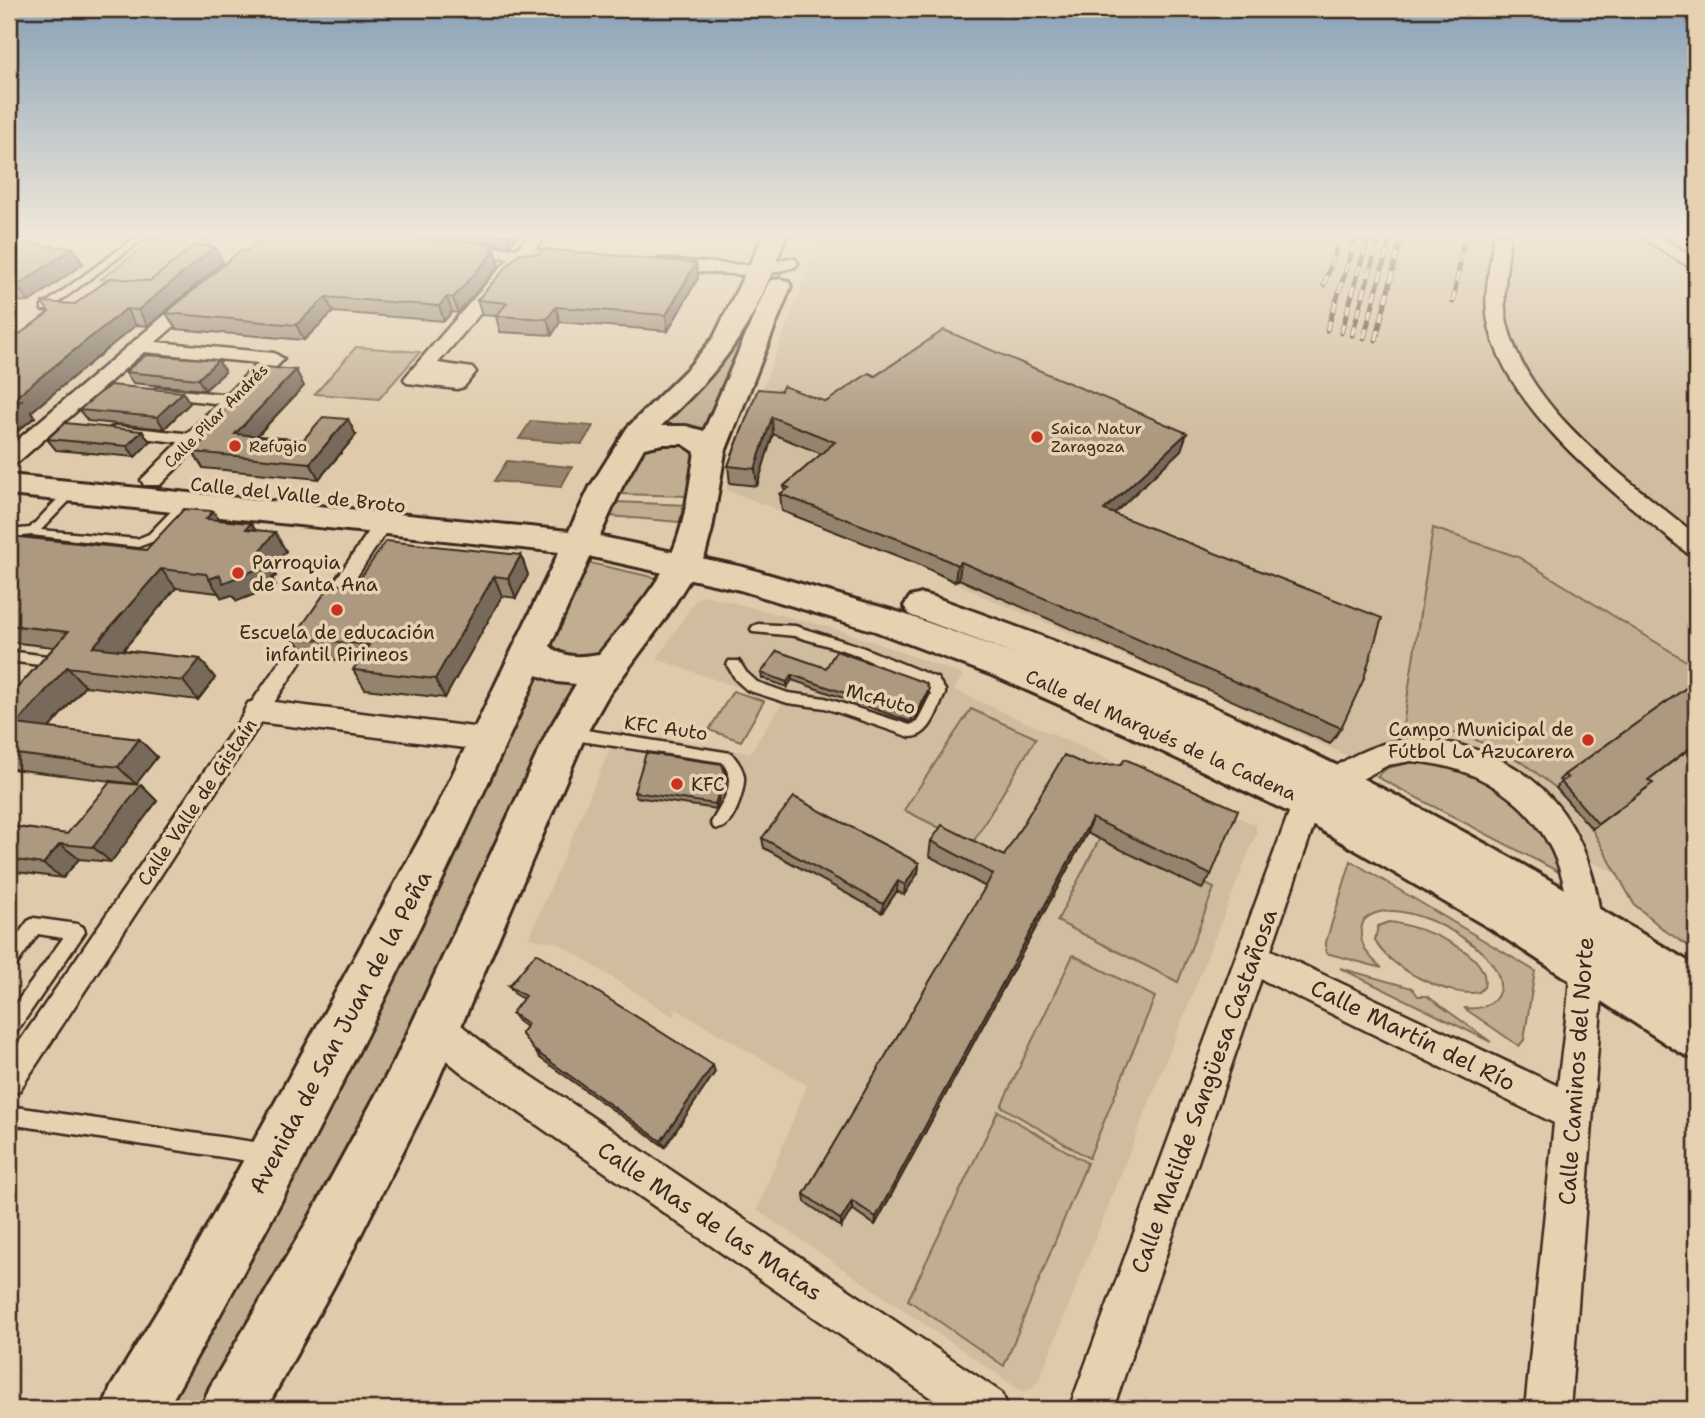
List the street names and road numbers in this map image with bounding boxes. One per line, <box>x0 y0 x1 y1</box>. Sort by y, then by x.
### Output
street label: Calle Pilar Andrés <box>159 359 273 473</box>
street label: Calle del Valle de Broto <box>189 471 407 519</box>
street label: Calle del Marqués de la Cadena <box>1022 664 1301 806</box>
street label: McAuto <box>843 678 919 720</box>
street label: KFC Auto <box>623 710 709 746</box>
street label: Calle Valle de Gistaín <box>132 713 262 891</box>
street label: Avenida de San Juan de la Peña <box>242 865 438 1199</box>
street label: Calle Matilde Sangüesa Castañosa <box>1124 905 1284 1277</box>
street label: Calle Caminos del Norte <box>1552 936 1600 1206</box>
street label: Calle Martín del Río <box>1306 972 1520 1098</box>
street label: Calle Mas de las Matas <box>592 1135 828 1307</box>

